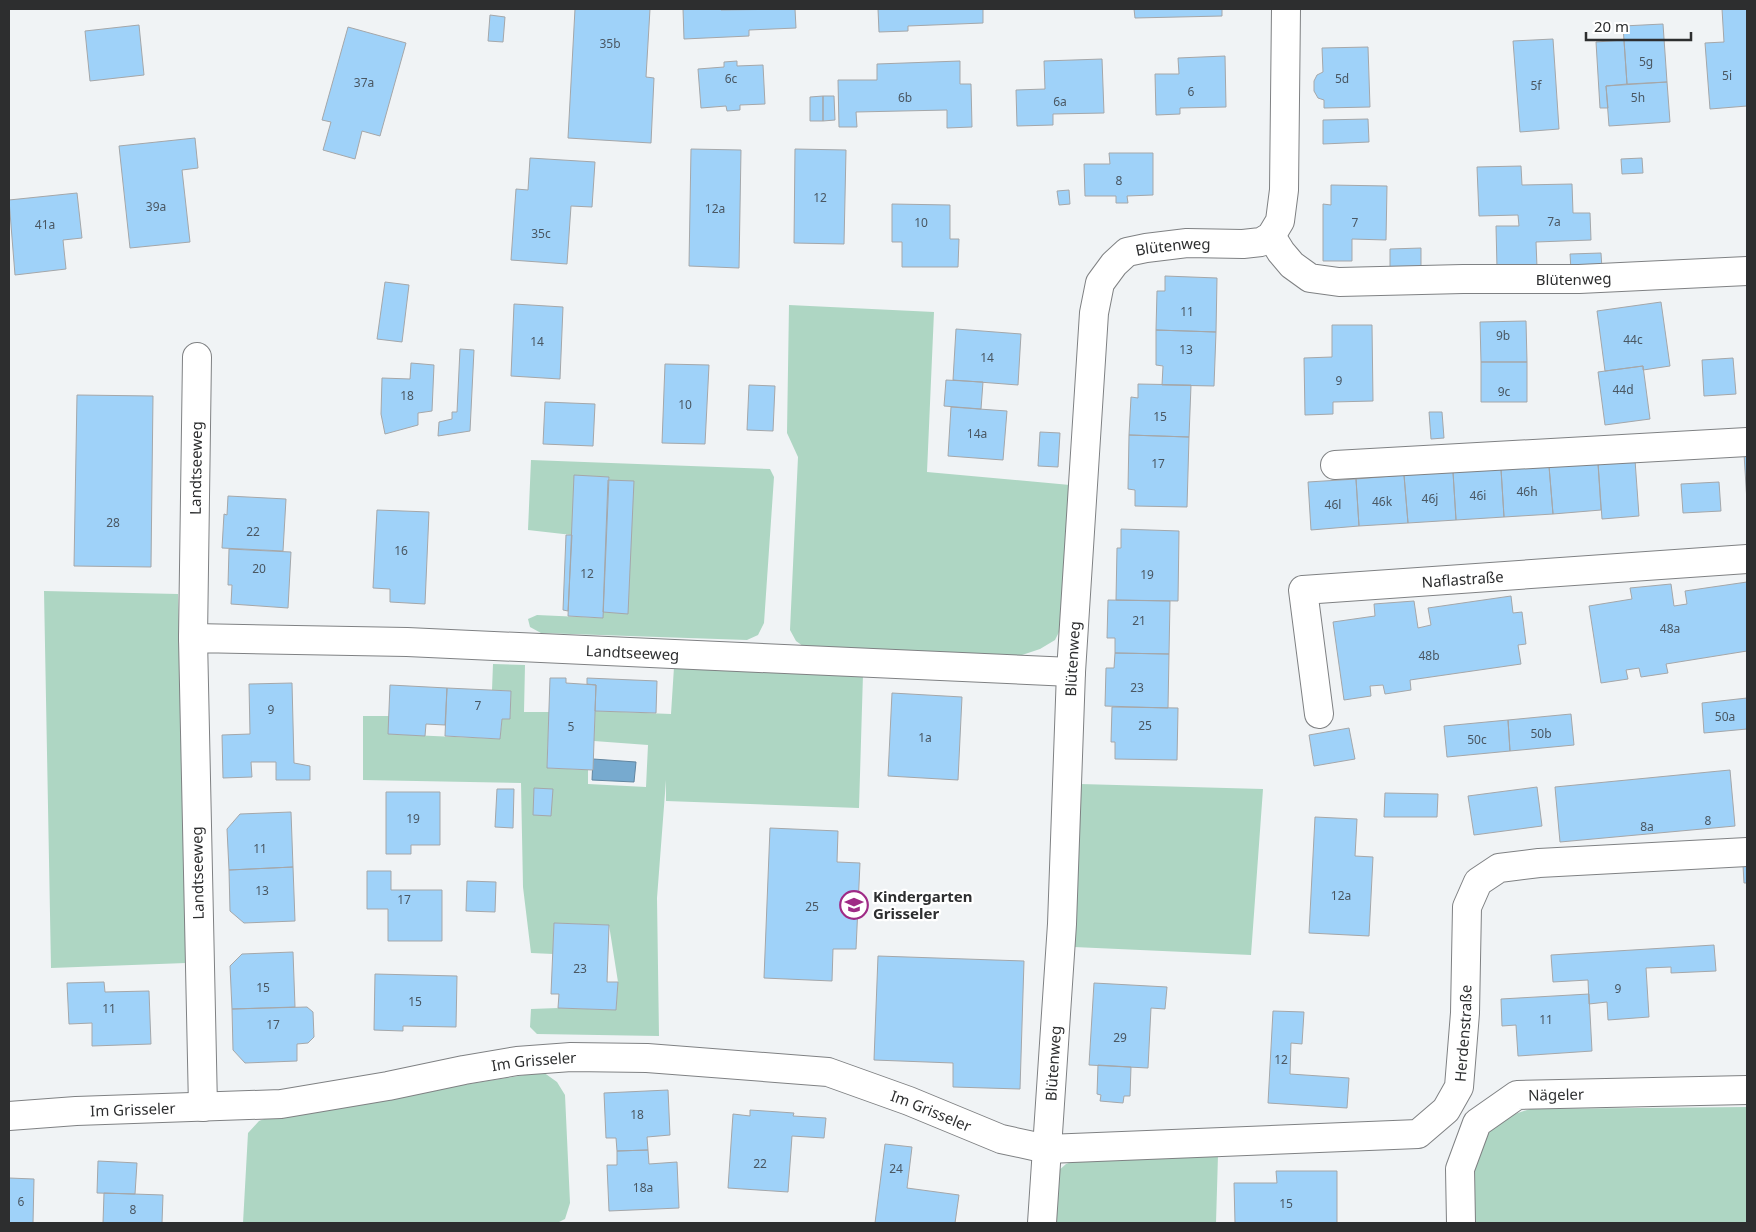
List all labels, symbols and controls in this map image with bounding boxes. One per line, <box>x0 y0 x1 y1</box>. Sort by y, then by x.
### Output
scale bar <box>1586 10 1691 42</box>
text: 20 m <box>1594 16 1629 36</box>
house number: 35b <box>599 35 621 52</box>
house number: 5g <box>1639 53 1653 70</box>
house number: 5i <box>1722 67 1732 84</box>
house number: 6c <box>725 70 738 87</box>
house number: 5d <box>1335 70 1349 87</box>
house number: 37a <box>354 74 374 91</box>
house number: 5f <box>1531 77 1542 94</box>
house number: 6 <box>1188 83 1195 100</box>
house number: 6b <box>898 89 912 106</box>
house number: 5h <box>1631 89 1645 106</box>
house number: 6a <box>1053 93 1067 110</box>
house number: 8 <box>1116 172 1123 189</box>
house number: 12 <box>813 189 827 206</box>
house number: 39a <box>146 198 166 215</box>
house number: 12a <box>705 200 725 217</box>
house number: 7a <box>1547 213 1561 230</box>
house number: 10 <box>914 214 928 231</box>
house number: 7 <box>1352 214 1359 231</box>
house number: 41a <box>35 216 55 233</box>
house number: 35c <box>531 225 551 242</box>
street label: Blütenweg <box>1134 233 1211 260</box>
street label: Blütenweg <box>1536 267 1612 289</box>
house number: 11 <box>1180 303 1194 320</box>
house number: 9b <box>1496 327 1510 344</box>
house number: 44c <box>1623 331 1643 348</box>
house number: 14 <box>530 333 544 350</box>
house number: 13 <box>1179 341 1193 358</box>
house number: 14 <box>980 349 994 366</box>
house number: 9 <box>1336 372 1343 389</box>
house number: 44d <box>1612 381 1634 398</box>
house number: 9c <box>1498 383 1511 400</box>
house number: 18 <box>400 387 414 404</box>
house number: 10 <box>678 396 692 413</box>
house number: 15 <box>1153 408 1167 425</box>
street label: Landtseeweg <box>185 421 206 515</box>
house number: 14a <box>967 425 987 442</box>
house number: 17 <box>1151 455 1165 472</box>
house number: 46h <box>1516 483 1538 500</box>
house number: 46i <box>1470 487 1486 504</box>
house number: 46j <box>1422 490 1438 507</box>
house number: 46k <box>1372 493 1393 510</box>
house number: 46l <box>1325 496 1341 513</box>
house number: 28 <box>106 514 120 531</box>
house number: 22 <box>246 523 260 540</box>
house number: 16 <box>394 542 408 559</box>
house number: 20 <box>252 560 266 577</box>
house number: 12 <box>580 565 594 582</box>
house number: 19 <box>1140 566 1154 583</box>
street label: Naflastraße <box>1421 566 1504 592</box>
house number: 21 <box>1132 612 1146 629</box>
street label: Blütenweg <box>1060 620 1084 697</box>
house number: 48a <box>1660 620 1680 637</box>
street label: Landtseeweg <box>585 640 680 664</box>
house number: 48b <box>1418 647 1440 664</box>
house number: 23 <box>1130 679 1144 696</box>
house number: 7 <box>475 697 482 714</box>
house number: 9 <box>268 701 275 718</box>
house number: 50a <box>1715 708 1735 725</box>
house number: 25 <box>1138 717 1152 734</box>
house number: 5 <box>568 718 575 735</box>
house number: 50b <box>1530 725 1552 742</box>
house number: 1a <box>918 729 932 746</box>
house number: 50c <box>1467 731 1487 748</box>
house number: 19 <box>406 810 420 827</box>
house number: 8 <box>1705 812 1712 829</box>
house number: 8a <box>1640 818 1654 835</box>
street label: Landtseeweg <box>186 826 208 920</box>
house number: 11 <box>253 840 267 857</box>
house number: 13 <box>255 882 269 899</box>
place label: Kindergarten Grisseler <box>873 886 973 923</box>
house number: 12a <box>1331 887 1351 904</box>
school or university icon: Kindergarten Grisseler <box>839 890 869 920</box>
house number: 17 <box>397 891 411 908</box>
house number: 25 <box>805 898 819 915</box>
house number: 23 <box>573 960 587 977</box>
house number: 15 <box>256 979 270 996</box>
house number: 9 <box>1615 980 1622 997</box>
street label: Herdenstraße <box>1449 985 1476 1083</box>
house number: 15 <box>408 993 422 1010</box>
house number: 11 <box>102 1000 116 1017</box>
house number: 11 <box>1539 1011 1553 1028</box>
house number: 17 <box>266 1016 280 1033</box>
street label: Blütenweg <box>1040 1025 1065 1102</box>
house number: 29 <box>1113 1029 1127 1046</box>
street label: Im Grisseler <box>490 1047 576 1075</box>
house number: 12 <box>1274 1051 1288 1068</box>
street label: Nägeler <box>1528 1084 1584 1105</box>
street label: Im Grisseler <box>888 1085 975 1136</box>
street label: Im Grisseler <box>90 1098 176 1121</box>
house number: 18 <box>630 1106 644 1123</box>
house number: 22 <box>753 1155 767 1172</box>
house number: 24 <box>889 1160 903 1177</box>
house number: 18a <box>633 1179 653 1196</box>
house number: 6 <box>18 1193 25 1210</box>
house number: 15 <box>1279 1195 1293 1212</box>
house number: 8 <box>130 1201 137 1218</box>

